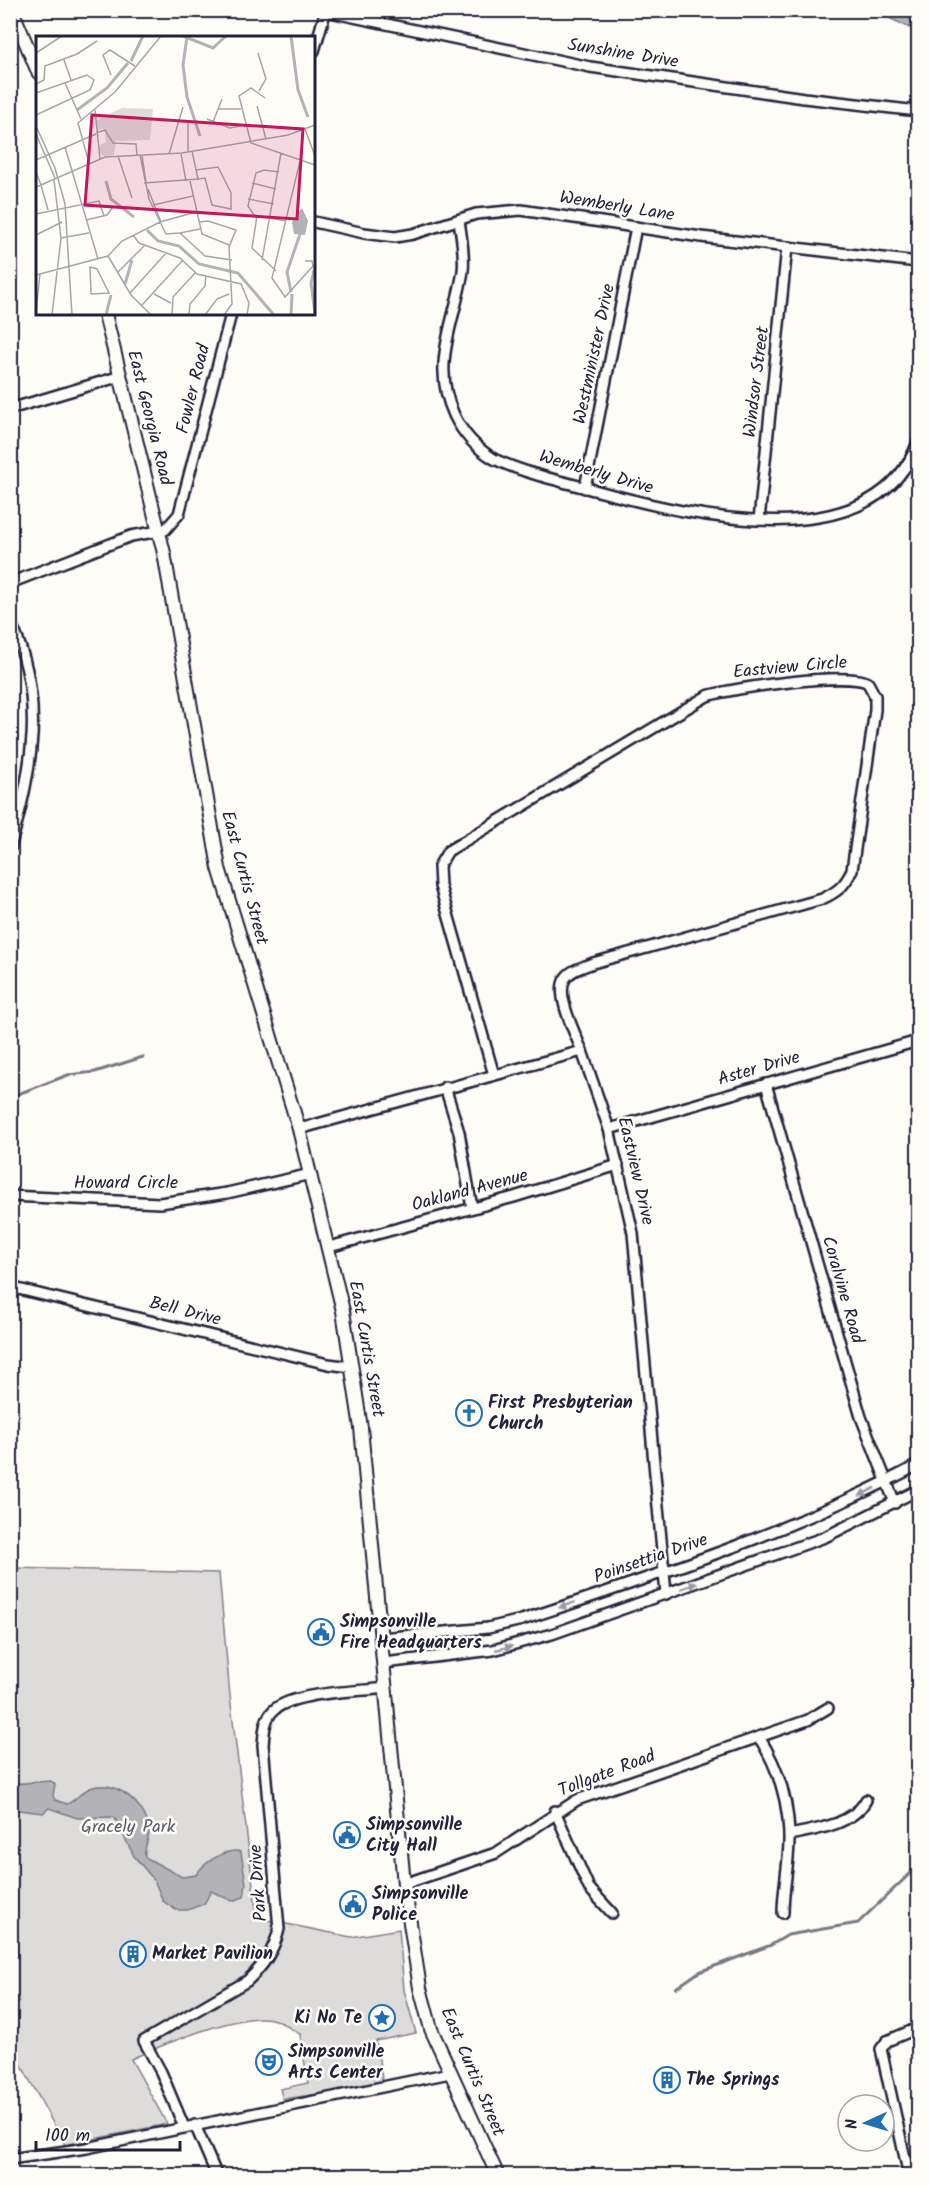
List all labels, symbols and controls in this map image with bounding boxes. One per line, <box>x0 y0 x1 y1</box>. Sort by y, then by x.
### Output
street label: Sunshine Drive <box>565 31 681 77</box>
inset map <box>36 36 315 315</box>
street label: Wemberly Lane <box>557 184 677 230</box>
street label: Westminister Drive <box>566 281 624 427</box>
street label: Windsor Street <box>736 324 778 439</box>
street label: Fowler Road <box>169 340 219 437</box>
street label: East Georgia Road <box>118 347 180 490</box>
street label: Wemberly Drive <box>535 443 657 503</box>
street label: Eastview Circle <box>732 649 848 687</box>
street label: East Curtis Street <box>212 808 276 949</box>
street label: Aster Drive <box>714 1043 804 1095</box>
street label: Eastview Drive <box>608 1114 662 1228</box>
street label: Oakland Avenue <box>409 1162 531 1220</box>
street label: Howard Circle <box>74 1169 178 1198</box>
street label: Coralvine Road <box>813 1233 871 1348</box>
street label: East Curtis Street <box>340 1279 392 1420</box>
street label: Bell Drive <box>146 1289 224 1335</box>
place label: First Presbyterian Church <box>488 1389 633 1439</box>
church icon: First Presbyterian Church <box>454 1398 484 1428</box>
one-way arrow <box>858 1487 875 1497</box>
street label: Poinsettia Drive <box>590 1526 712 1592</box>
one-way arrow <box>680 1580 698 1590</box>
one-way arrow <box>558 1601 576 1610</box>
place label: Simpsonville Fire Headquarters <box>340 1608 482 1658</box>
public building icon: Simpsonville Fire Headquarters <box>306 1617 336 1647</box>
one-way arrow <box>495 1642 513 1652</box>
street label: Tollgate Road <box>554 1742 661 1806</box>
place label: Simpsonville City Hall <box>366 1811 462 1861</box>
park label: Gracely Park <box>81 1813 176 1842</box>
public building icon: Simpsonville City Hall <box>332 1820 362 1850</box>
street label: Park Drive <box>242 1843 276 1923</box>
place label: Simpsonville Police <box>372 1880 468 1930</box>
public building icon: Simpsonville Police <box>338 1889 368 1919</box>
building icon: Market Pavilion <box>118 1939 148 1969</box>
place label: Market Pavilion <box>152 1940 273 1969</box>
place icon: Ki No Te <box>367 2003 397 2033</box>
street label: East Curtis Street <box>432 2003 513 2142</box>
place label: Ki No Te <box>294 2004 362 2033</box>
place label: Simpsonville Arts Center <box>288 2038 384 2088</box>
theatre icon: Simpsonville Arts Center <box>254 2047 284 2077</box>
building icon: The Springs <box>652 2065 682 2095</box>
place label: The Springs <box>686 2066 780 2095</box>
north arrow <box>836 2093 896 2153</box>
scale bar <box>36 2114 180 2152</box>
text: N <box>840 2118 865 2130</box>
text: 100 m <box>45 2122 90 2151</box>

